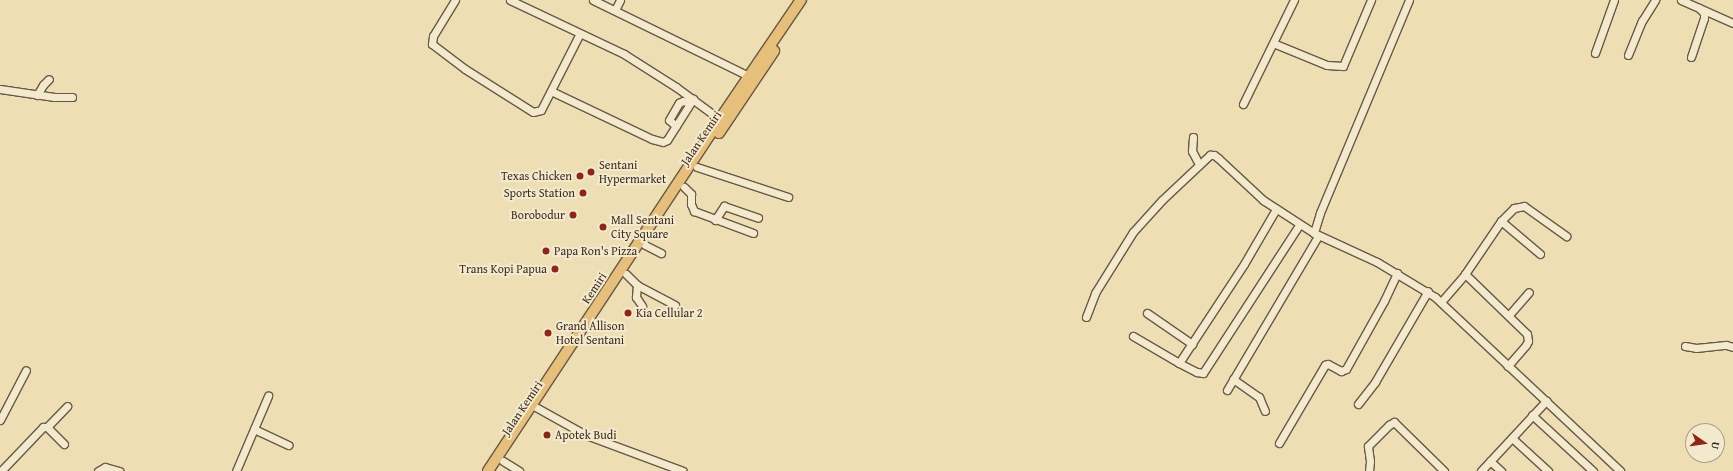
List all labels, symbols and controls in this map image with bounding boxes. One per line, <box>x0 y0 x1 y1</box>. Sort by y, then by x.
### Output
street label: Jalan Kemiri <box>678 108 724 168</box>
place label: Sentani Hypermarket <box>599 158 666 186</box>
marker: Sentani Hypermarket <box>586 167 596 177</box>
place label: Texas Chicken <box>501 169 572 183</box>
marker: Texas Chicken <box>575 171 585 181</box>
place label: Sports Station <box>504 186 575 200</box>
marker: Sports Station <box>578 188 588 198</box>
place label: Borobodur <box>511 208 565 222</box>
marker: Borobodur <box>568 210 578 220</box>
place label: Mall Sentani City Square <box>611 213 674 241</box>
marker: Mall Sentani City Square <box>598 222 608 232</box>
place label: Papa Ron's Pizza <box>554 244 637 258</box>
marker: Papa Ron's Pizza <box>541 246 551 256</box>
place label: Trans Kopi Papua <box>459 262 547 276</box>
marker: Trans Kopi Papua <box>550 264 560 274</box>
street label: Kemiri <box>579 270 609 306</box>
place label: Kia Cellular 2 <box>636 306 703 320</box>
marker: Kia Cellular 2 <box>623 308 633 318</box>
place label: Grand Allison Hotel Sentani <box>556 319 624 347</box>
marker: Grand Allison Hotel Sentani <box>543 328 553 338</box>
street label: Jalan Kemiri <box>499 378 545 438</box>
north arrow <box>1685 423 1725 463</box>
place label: Apotek Budi <box>555 428 617 442</box>
marker: Apotek Budi <box>542 430 552 440</box>
text: U <box>1707 440 1724 451</box>

